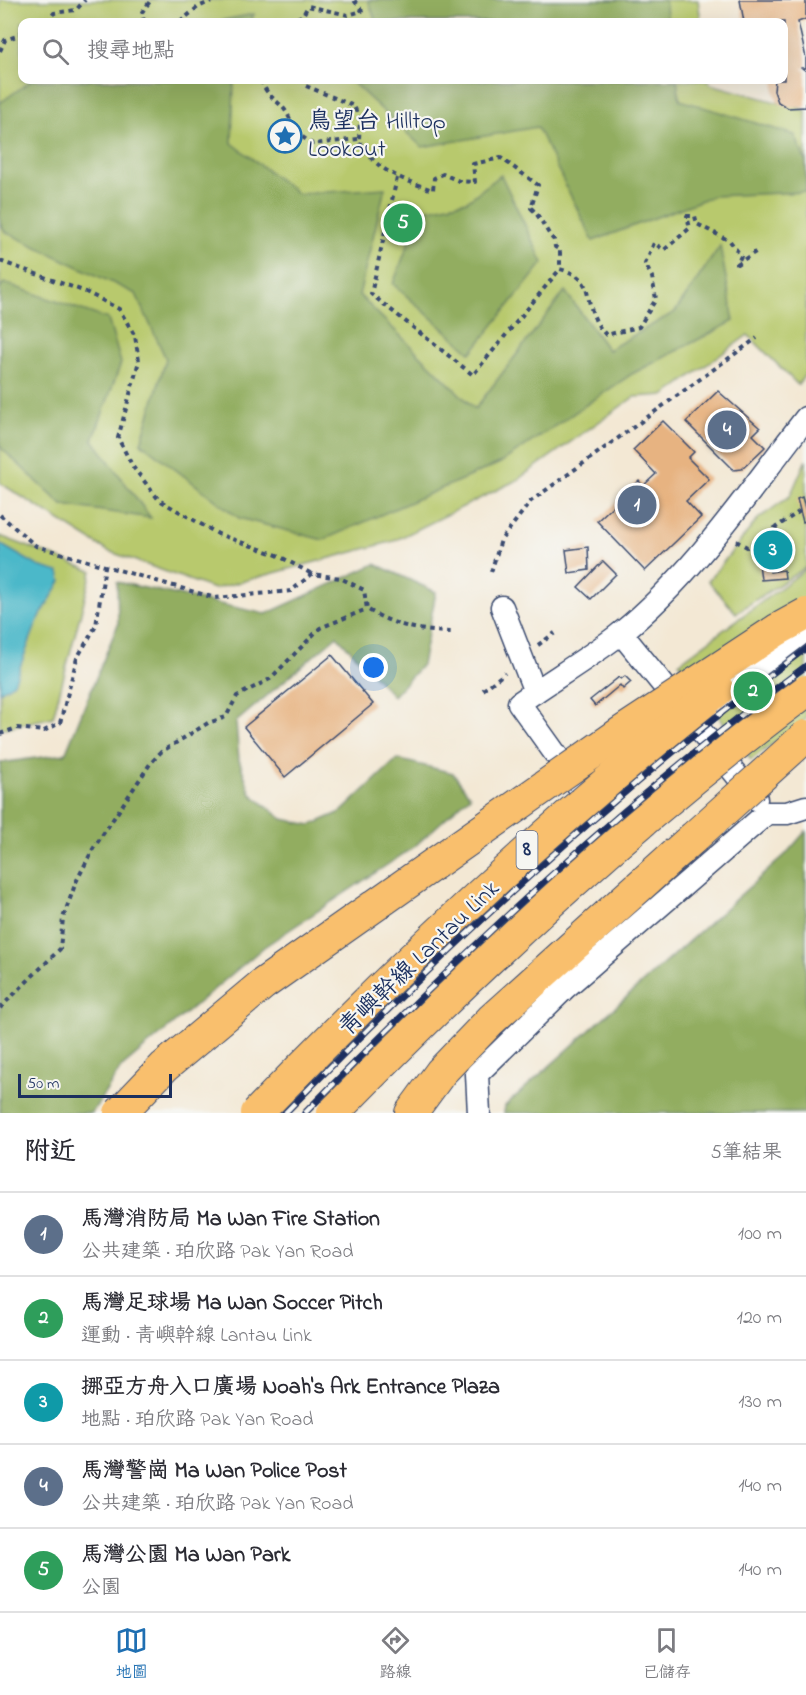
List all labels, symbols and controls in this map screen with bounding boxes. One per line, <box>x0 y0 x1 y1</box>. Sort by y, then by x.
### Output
search box <box>18 18 788 84</box>
icon: search <box>39 35 72 68</box>
text: 搜尋地點 <box>87 36 175 68</box>
place label: 鳥望台 Hilltop Lookout <box>308 105 446 168</box>
place icon: 鳥望台 Hilltop Lookout <box>267 118 303 154</box>
pin: 5 <box>384 200 422 246</box>
pin: 4 <box>708 408 746 452</box>
pin: 1 <box>618 482 656 528</box>
pin: 3 <box>754 528 792 572</box>
your location <box>359 653 388 682</box>
pin: 2 <box>734 668 772 714</box>
road number: 8 <box>516 831 538 869</box>
street label: 青嶼幹線 Lantau Link <box>332 872 509 1045</box>
scale bar <box>18 1071 172 1098</box>
text: 50 m <box>27 1072 59 1096</box>
text: 附近 <box>24 1134 76 1172</box>
text: 5筆結果 <box>711 1139 782 1168</box>
text: 馬灣消防局 Ma Wan Fire Station <box>81 1204 380 1236</box>
text: 1 <box>40 1220 47 1249</box>
text: 100 m <box>738 1220 782 1249</box>
text: 公共建築 · 珀欣路 Pak Yan Road <box>81 1238 354 1267</box>
text: 馬灣足球場 Ma Wan Soccer Pitch <box>81 1288 383 1320</box>
text: 2 <box>39 1304 48 1333</box>
text: 120 m <box>737 1304 782 1333</box>
text: 運動 · 青嶼幹線 Lantau Link <box>81 1322 312 1351</box>
text: 挪亞方舟入口廣場 Noah's Ark Entrance Plaza <box>81 1372 500 1404</box>
text: 3 <box>39 1388 48 1417</box>
text: 130 m <box>738 1388 782 1417</box>
text: 地點 · 珀欣路 Pak Yan Road <box>81 1406 314 1435</box>
text: 馬灣警崗 Ma Wan Police Post <box>81 1456 347 1488</box>
text: 4 <box>39 1472 48 1501</box>
text: 140 m <box>738 1472 782 1501</box>
text: 公共建築 · 珀欣路 Pak Yan Road <box>81 1490 354 1519</box>
text: 馬灣公園 Ma Wan Park <box>81 1540 290 1572</box>
text: 5 <box>38 1556 49 1585</box>
text: 140 m <box>738 1556 782 1585</box>
text: 公園 <box>81 1574 121 1603</box>
tab: 地圖 <box>115 1624 148 1685</box>
tab: 路線 <box>379 1624 412 1685</box>
tab: 已儲存 <box>643 1624 691 1685</box>

